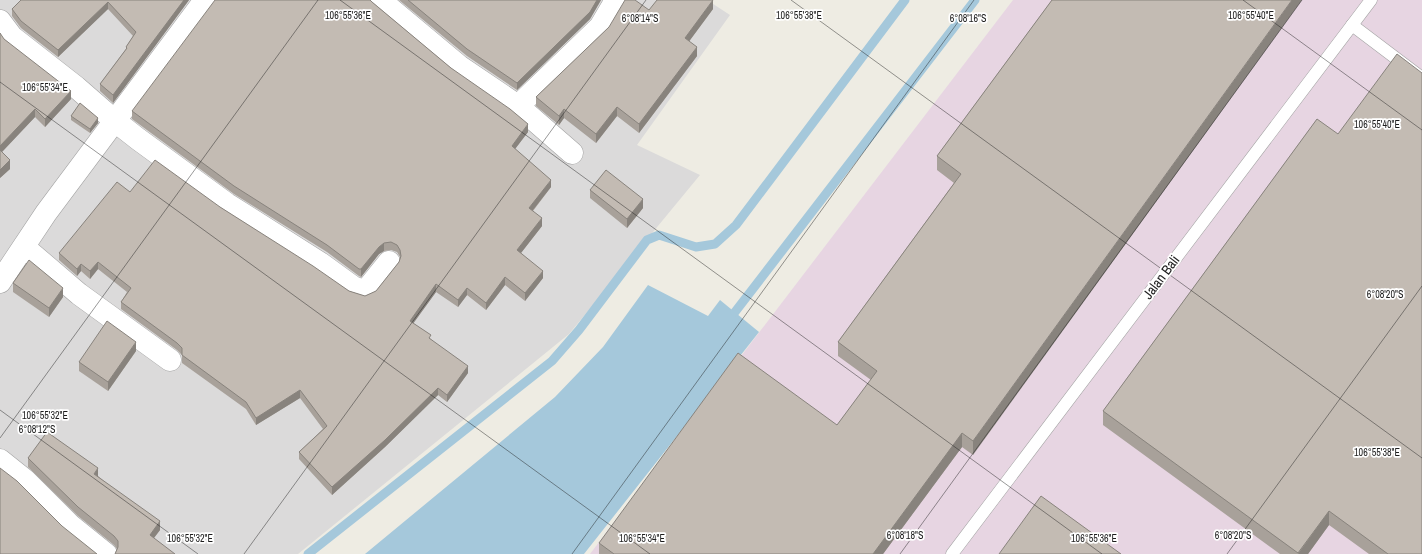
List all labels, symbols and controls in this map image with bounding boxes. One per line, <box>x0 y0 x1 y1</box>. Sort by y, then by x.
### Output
text: 106°55'36"E <box>325 9 371 22</box>
text: 106°55'38"E <box>776 9 822 22</box>
text: 106°55'40"E <box>1228 9 1274 22</box>
text: 6°08'14"S <box>622 12 659 25</box>
text: 6°08'16"S <box>950 12 987 25</box>
text: 106°55'34"E <box>22 81 68 94</box>
text: 106°55'40"E <box>1354 118 1400 131</box>
street label: Jalan Bali <box>1139 251 1183 303</box>
text: 6°08'20"S <box>1367 288 1404 301</box>
text: 106°55'32"E <box>22 409 68 422</box>
text: 6°08'12"S <box>19 423 56 436</box>
text: 106°55'38"E <box>1354 446 1400 459</box>
text: 6°08'18"S <box>887 529 924 542</box>
text: 6°08'20"S <box>1215 529 1252 542</box>
text: 106°55'32"E <box>167 532 213 545</box>
text: 106°55'34"E <box>619 532 665 545</box>
text: 106°55'36"E <box>1071 532 1117 545</box>

